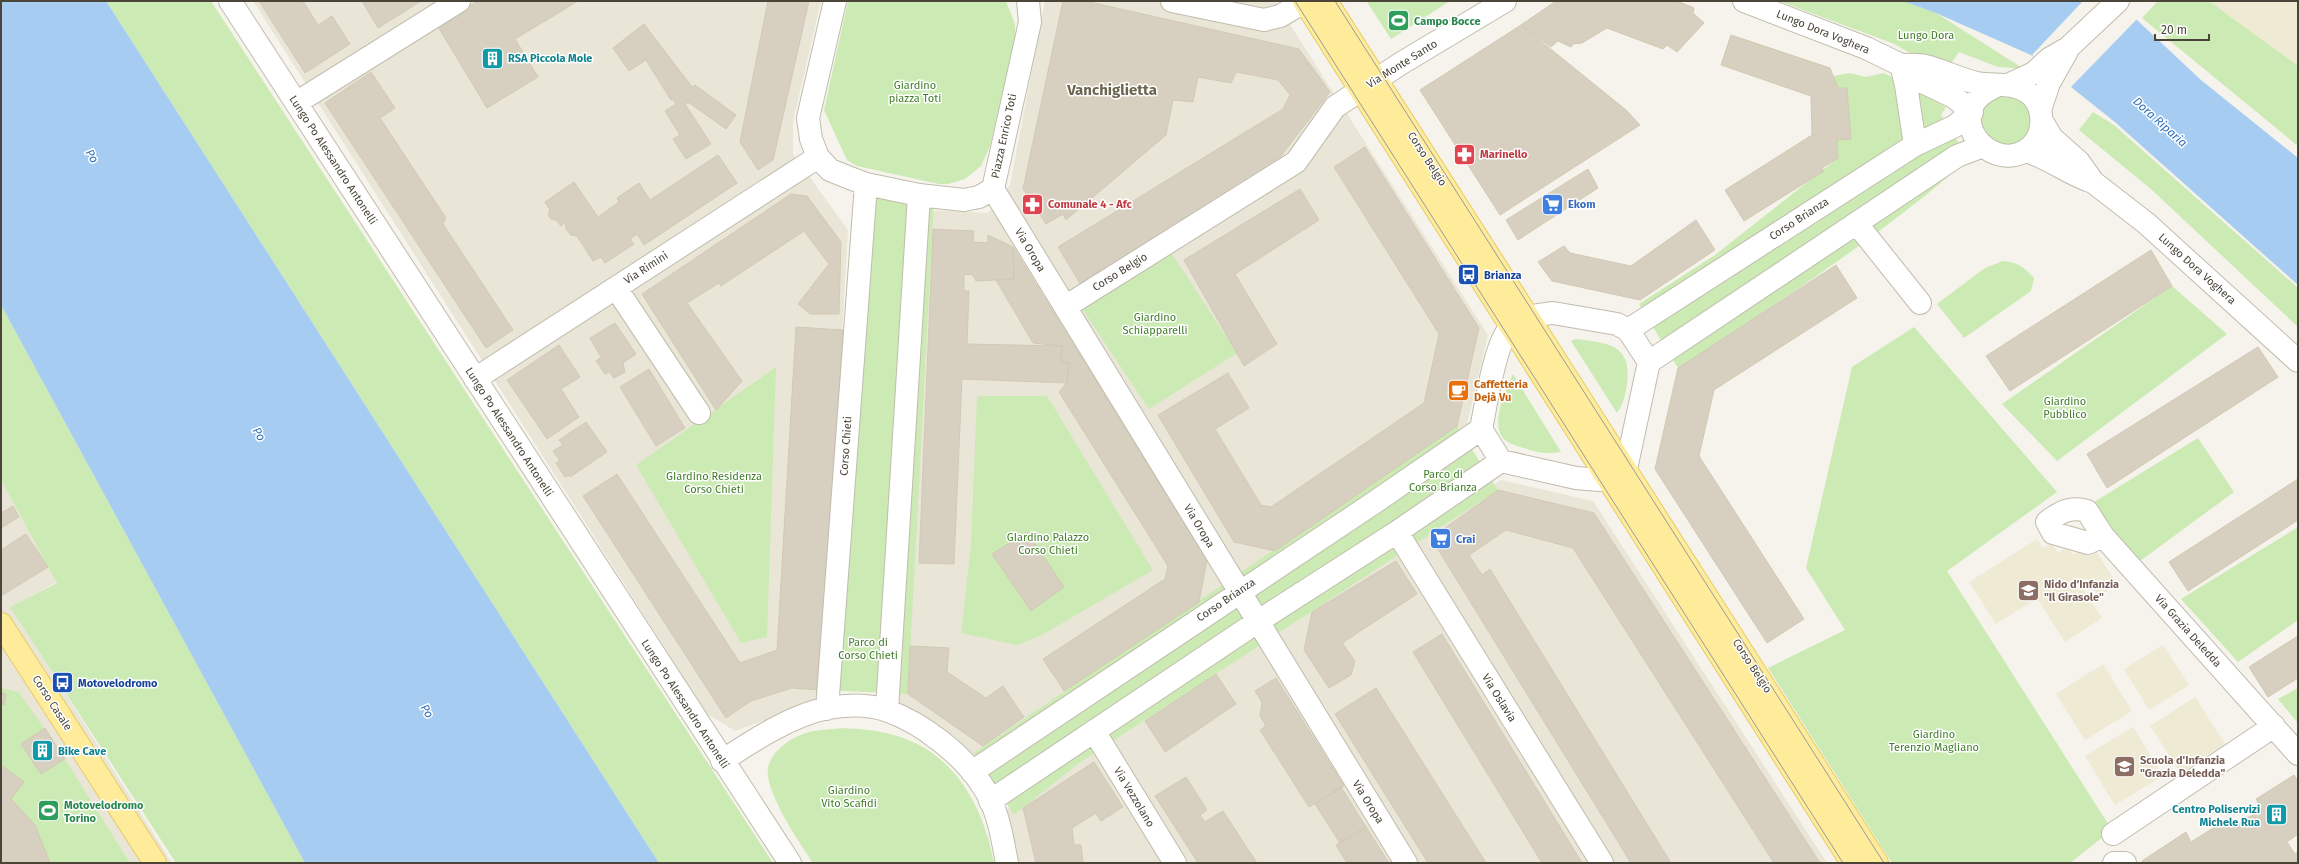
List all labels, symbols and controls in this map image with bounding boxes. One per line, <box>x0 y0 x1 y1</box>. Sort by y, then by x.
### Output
street label: Lungo Dora Voghera <box>1774 7 1872 57</box>
sports icon: Campo Bocce <box>1386 8 1412 34</box>
place label: Campo Bocce <box>1414 15 1481 28</box>
scale bar <box>2155 16 2209 42</box>
text: 20 m <box>2161 23 2187 37</box>
park label: Lungo Dora <box>1898 29 1954 42</box>
street label: Via Monte Santo <box>1364 37 1440 91</box>
building icon: RSA Piccola Mole <box>479 45 505 71</box>
place label: RSA Piccola Mole <box>508 52 592 65</box>
park label: Giardino piazza Toti <box>889 79 941 105</box>
district label: Vanchiglietta <box>1066 81 1157 99</box>
street label: Piazza Enrico Toti <box>989 92 1019 180</box>
street label: Lungo Po Alessandro Antonelli <box>286 93 380 227</box>
water label: Dora Riparia <box>2130 94 2190 150</box>
street label: Corso Belgio <box>1405 129 1449 189</box>
pharmacy icon: Marinello <box>1452 141 1478 167</box>
water label: Po <box>83 147 102 165</box>
place label: Marinello <box>1480 148 1528 161</box>
pharmacy icon: Comunale 4 - Afc <box>1019 191 1045 217</box>
supermarket icon: Ekom <box>1540 191 1566 217</box>
street label: Corso Brianza <box>1767 195 1831 243</box>
place label: Comunale 4 - Afc <box>1048 198 1132 211</box>
place label: Ekom <box>1568 198 1595 211</box>
street label: Via Oropa <box>1012 226 1048 274</box>
street label: Lungo Dora Voghera <box>2156 231 2238 307</box>
street label: Via Rimini <box>622 249 670 287</box>
street label: Corso Belgio <box>1090 250 1150 294</box>
bus stop icon: Brianza <box>1456 262 1482 288</box>
place label: Brianza <box>1484 269 1522 282</box>
park label: Giardino Schiapparelli <box>1122 311 1188 337</box>
street label: Lungo Po Alessandro Antonelli <box>462 365 556 499</box>
cafe icon: Caffetteria Dejà Vu <box>1445 377 1471 403</box>
place label: Caffetteria Dejà Vu <box>1474 378 1528 404</box>
park label: Giardino Pubblico <box>2043 395 2087 421</box>
street label: Corso Chieti <box>837 416 855 476</box>
water label: Po <box>250 425 269 443</box>
park label: Parco di Corso Brianza <box>1409 468 1477 494</box>
park label: GIardino Residenza Corso Chieti <box>666 470 762 496</box>
street label: Via Oropa <box>1181 502 1217 550</box>
supermarket icon: Crai <box>1428 526 1454 552</box>
park label: GIardino Palazzo Corso Chieti <box>1007 531 1089 557</box>
place label: Crai <box>1456 533 1475 546</box>
street label: Corso Brianza <box>1194 576 1258 624</box>
school or university icon: Nido d’Infanzia "Il Girasole" <box>2016 577 2042 603</box>
place label: Nido d’Infanzia "Il Girasole" <box>2044 578 2119 604</box>
street label: Via Grazia Deledda <box>2152 592 2224 670</box>
park label: Parco di Corso Chieti <box>838 636 898 662</box>
street label: Corso Belgio <box>1730 636 1774 696</box>
street label: Lungo Po Alessandro Antonelli <box>638 637 732 771</box>
bus stop icon: Motovelodromo <box>49 670 75 696</box>
street label: Via Oslavia <box>1479 672 1519 725</box>
street label: Corso Casale <box>29 673 75 733</box>
place label: Motovelodromo <box>78 677 158 690</box>
water label: Po <box>418 702 437 720</box>
park label: Giardino Terenzio Magliano <box>1889 728 1979 754</box>
building icon: Bike Cave <box>30 738 56 764</box>
place label: Bike Cave <box>58 745 106 758</box>
school or university icon: Scuola d'Infanzia "Grazia Deledda" <box>2111 753 2137 779</box>
place label: Scuola d'Infanzia "Grazia Deledda" <box>2140 754 2225 780</box>
street label: Via Vezzolano <box>1111 765 1157 829</box>
street label: Via Oropa <box>1350 778 1386 826</box>
park label: Giardino Vito Scafidi <box>821 784 877 810</box>
sports icon: Motovelodromo Torino <box>36 798 62 824</box>
place label: Motovelodromo Torino <box>64 799 144 825</box>
building icon: Centro Poliservizi Michele Rua <box>2263 802 2289 828</box>
place label: Centro Poliservizi Michele Rua <box>2172 803 2260 829</box>

